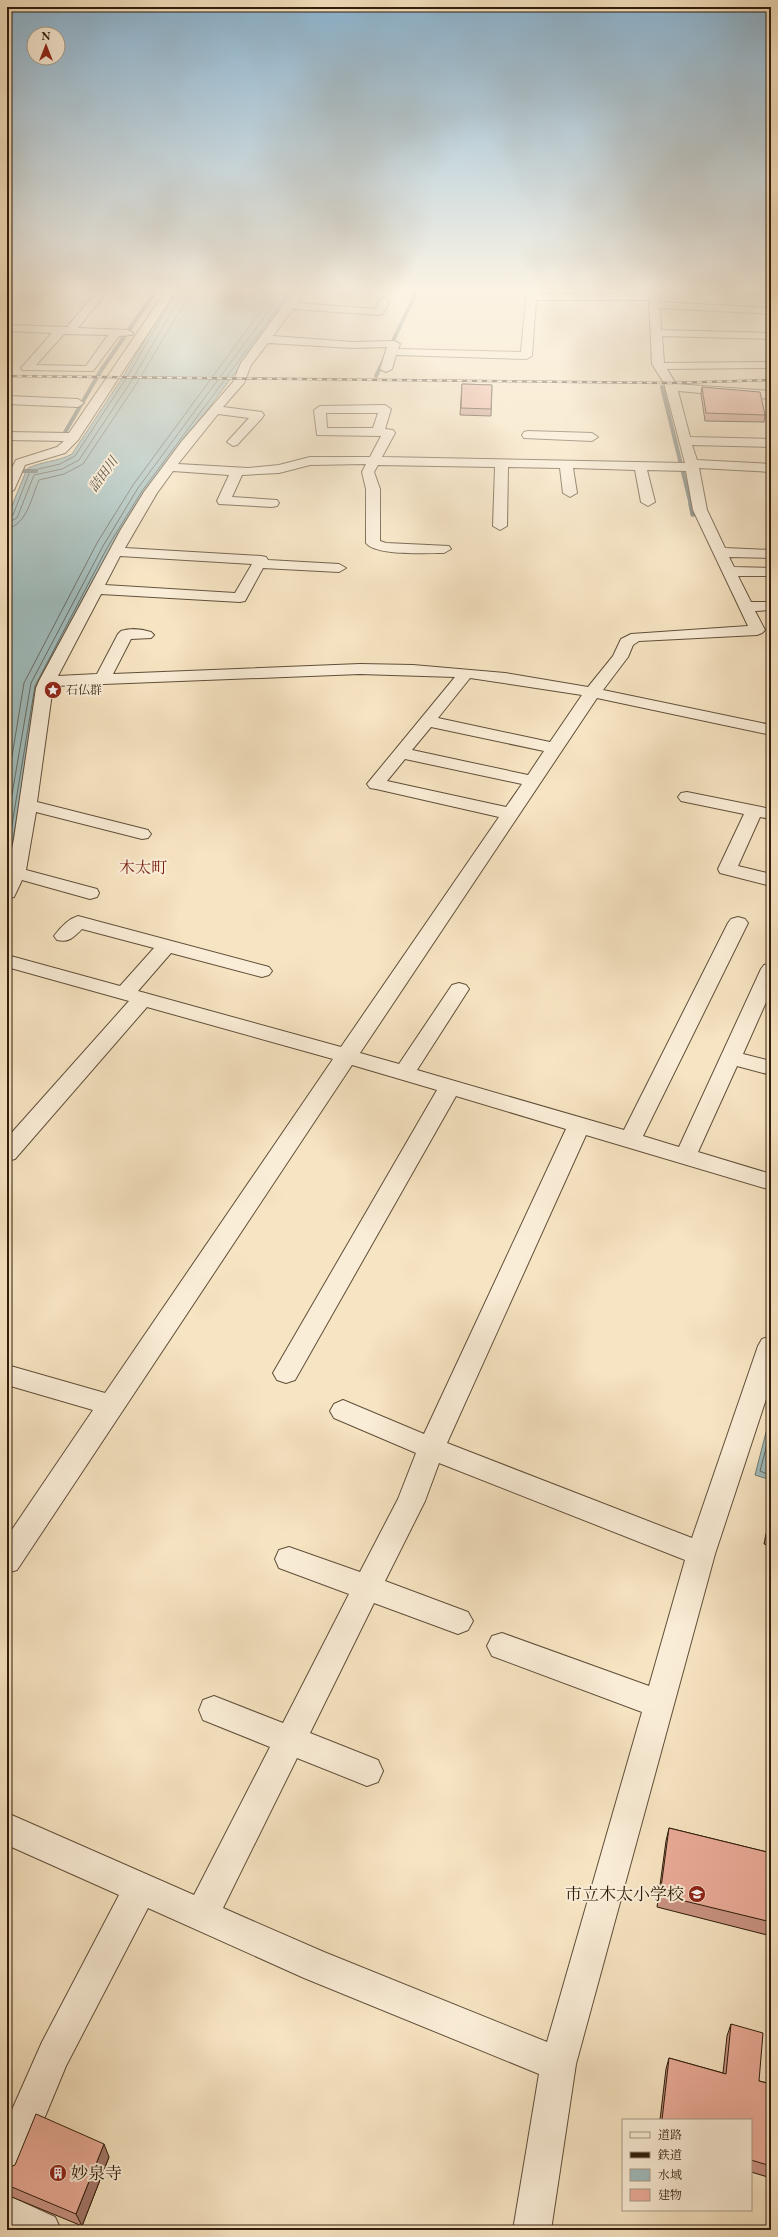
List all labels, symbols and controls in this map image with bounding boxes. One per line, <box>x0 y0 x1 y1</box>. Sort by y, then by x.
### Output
north arrow <box>26 26 66 66</box>
text: N <box>42 29 51 43</box>
water label: 詰田川 <box>85 452 123 495</box>
place icon: 石仏群 <box>43 680 63 700</box>
place label: 石仏群 <box>66 682 102 698</box>
district label: 木太町 <box>119 857 167 878</box>
place label: 市立木太小学校 <box>565 1883 684 1905</box>
school or university icon: 市立木太小学校 <box>687 1884 707 1904</box>
legend <box>622 2119 752 2211</box>
text: 道路 <box>658 2127 682 2143</box>
text: 鉄道 <box>657 2147 682 2163</box>
place label: 妙泉寺 <box>71 2162 122 2184</box>
building icon: 妙泉寺 <box>48 2163 68 2183</box>
text: 水域 <box>658 2167 682 2183</box>
text: 建物 <box>658 2187 682 2203</box>

